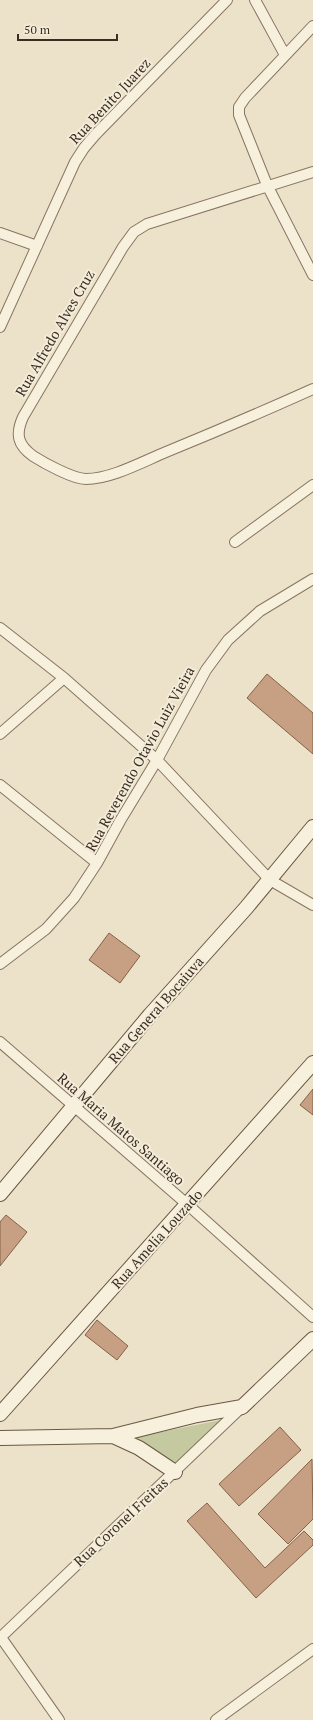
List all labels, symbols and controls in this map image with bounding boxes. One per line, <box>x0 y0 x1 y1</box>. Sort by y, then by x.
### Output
scale bar <box>18 16 117 42</box>
text: 50 m <box>24 22 51 37</box>
street label: Rua Benito Juarez <box>65 53 155 148</box>
street label: Rua Alfredo Alves Cruz <box>11 266 99 400</box>
street label: Rua Reverendo Otavio Luiz Vieira <box>81 663 198 855</box>
street label: Rua General Bocaiuva <box>104 952 207 1067</box>
street label: Rua Maria Matos Santiago <box>54 1068 189 1189</box>
street label: Rua Amelia Louzado <box>107 1185 207 1292</box>
street label: Rua Coronel Freitas <box>69 1473 172 1570</box>

